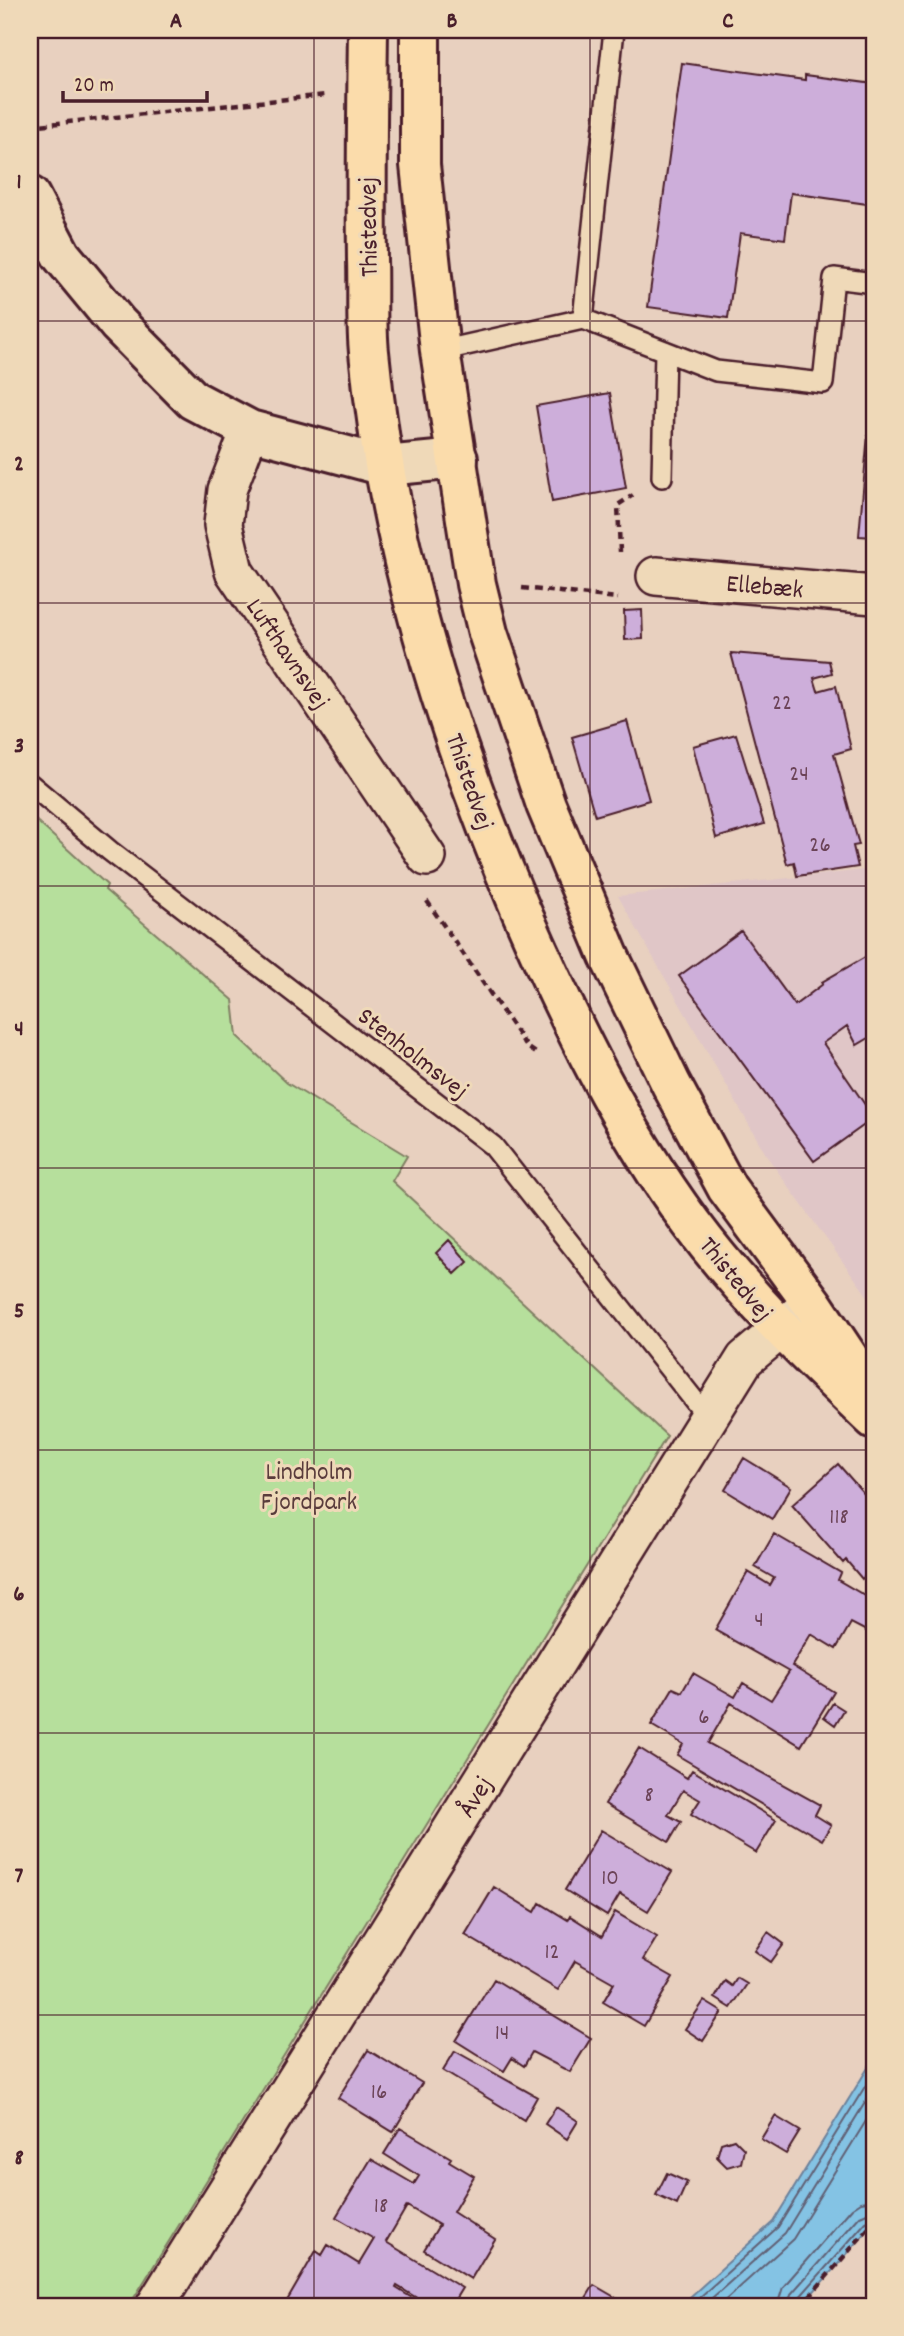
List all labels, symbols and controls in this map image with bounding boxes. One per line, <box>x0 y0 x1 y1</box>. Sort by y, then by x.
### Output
text: A <box>170 6 182 39</box>
text: B <box>447 6 458 39</box>
text: C <box>722 6 734 39</box>
scale bar <box>63 60 206 104</box>
text: 20 m <box>74 72 114 102</box>
text: 1 <box>16 167 22 200</box>
street label: Thistedvej <box>351 176 390 277</box>
text: 2 <box>14 449 24 482</box>
street label: Ellebæk <box>725 567 805 610</box>
street label: Lufthavnsvej <box>235 592 337 718</box>
house number: 22 <box>772 688 792 721</box>
street label: Thistedvej <box>434 729 502 836</box>
text: 3 <box>14 731 24 764</box>
house number: 24 <box>789 759 809 792</box>
house number: 26 <box>809 830 831 863</box>
street label: Stenholmsvej <box>348 1000 475 1110</box>
text: 4 <box>14 1014 24 1047</box>
street label: Thistedvej <box>688 1230 780 1331</box>
text: 5 <box>14 1296 24 1329</box>
park label: Lindholm Fjordpark <box>261 1455 357 1522</box>
house number: 118 <box>829 1502 849 1535</box>
text: 6 <box>13 1579 25 1612</box>
house number: 4 <box>754 1605 764 1638</box>
house number: 6 <box>698 1702 710 1735</box>
street label: Åvej <box>450 1770 504 1826</box>
house number: 8 <box>644 1780 654 1813</box>
text: 7 <box>15 1861 24 1894</box>
house number: 10 <box>601 1863 619 1896</box>
house number: 12 <box>544 1937 560 1970</box>
house number: 14 <box>495 2018 509 2051</box>
house number: 16 <box>371 2077 387 2110</box>
text: 8 <box>14 2143 24 2176</box>
house number: 18 <box>374 2191 388 2224</box>

